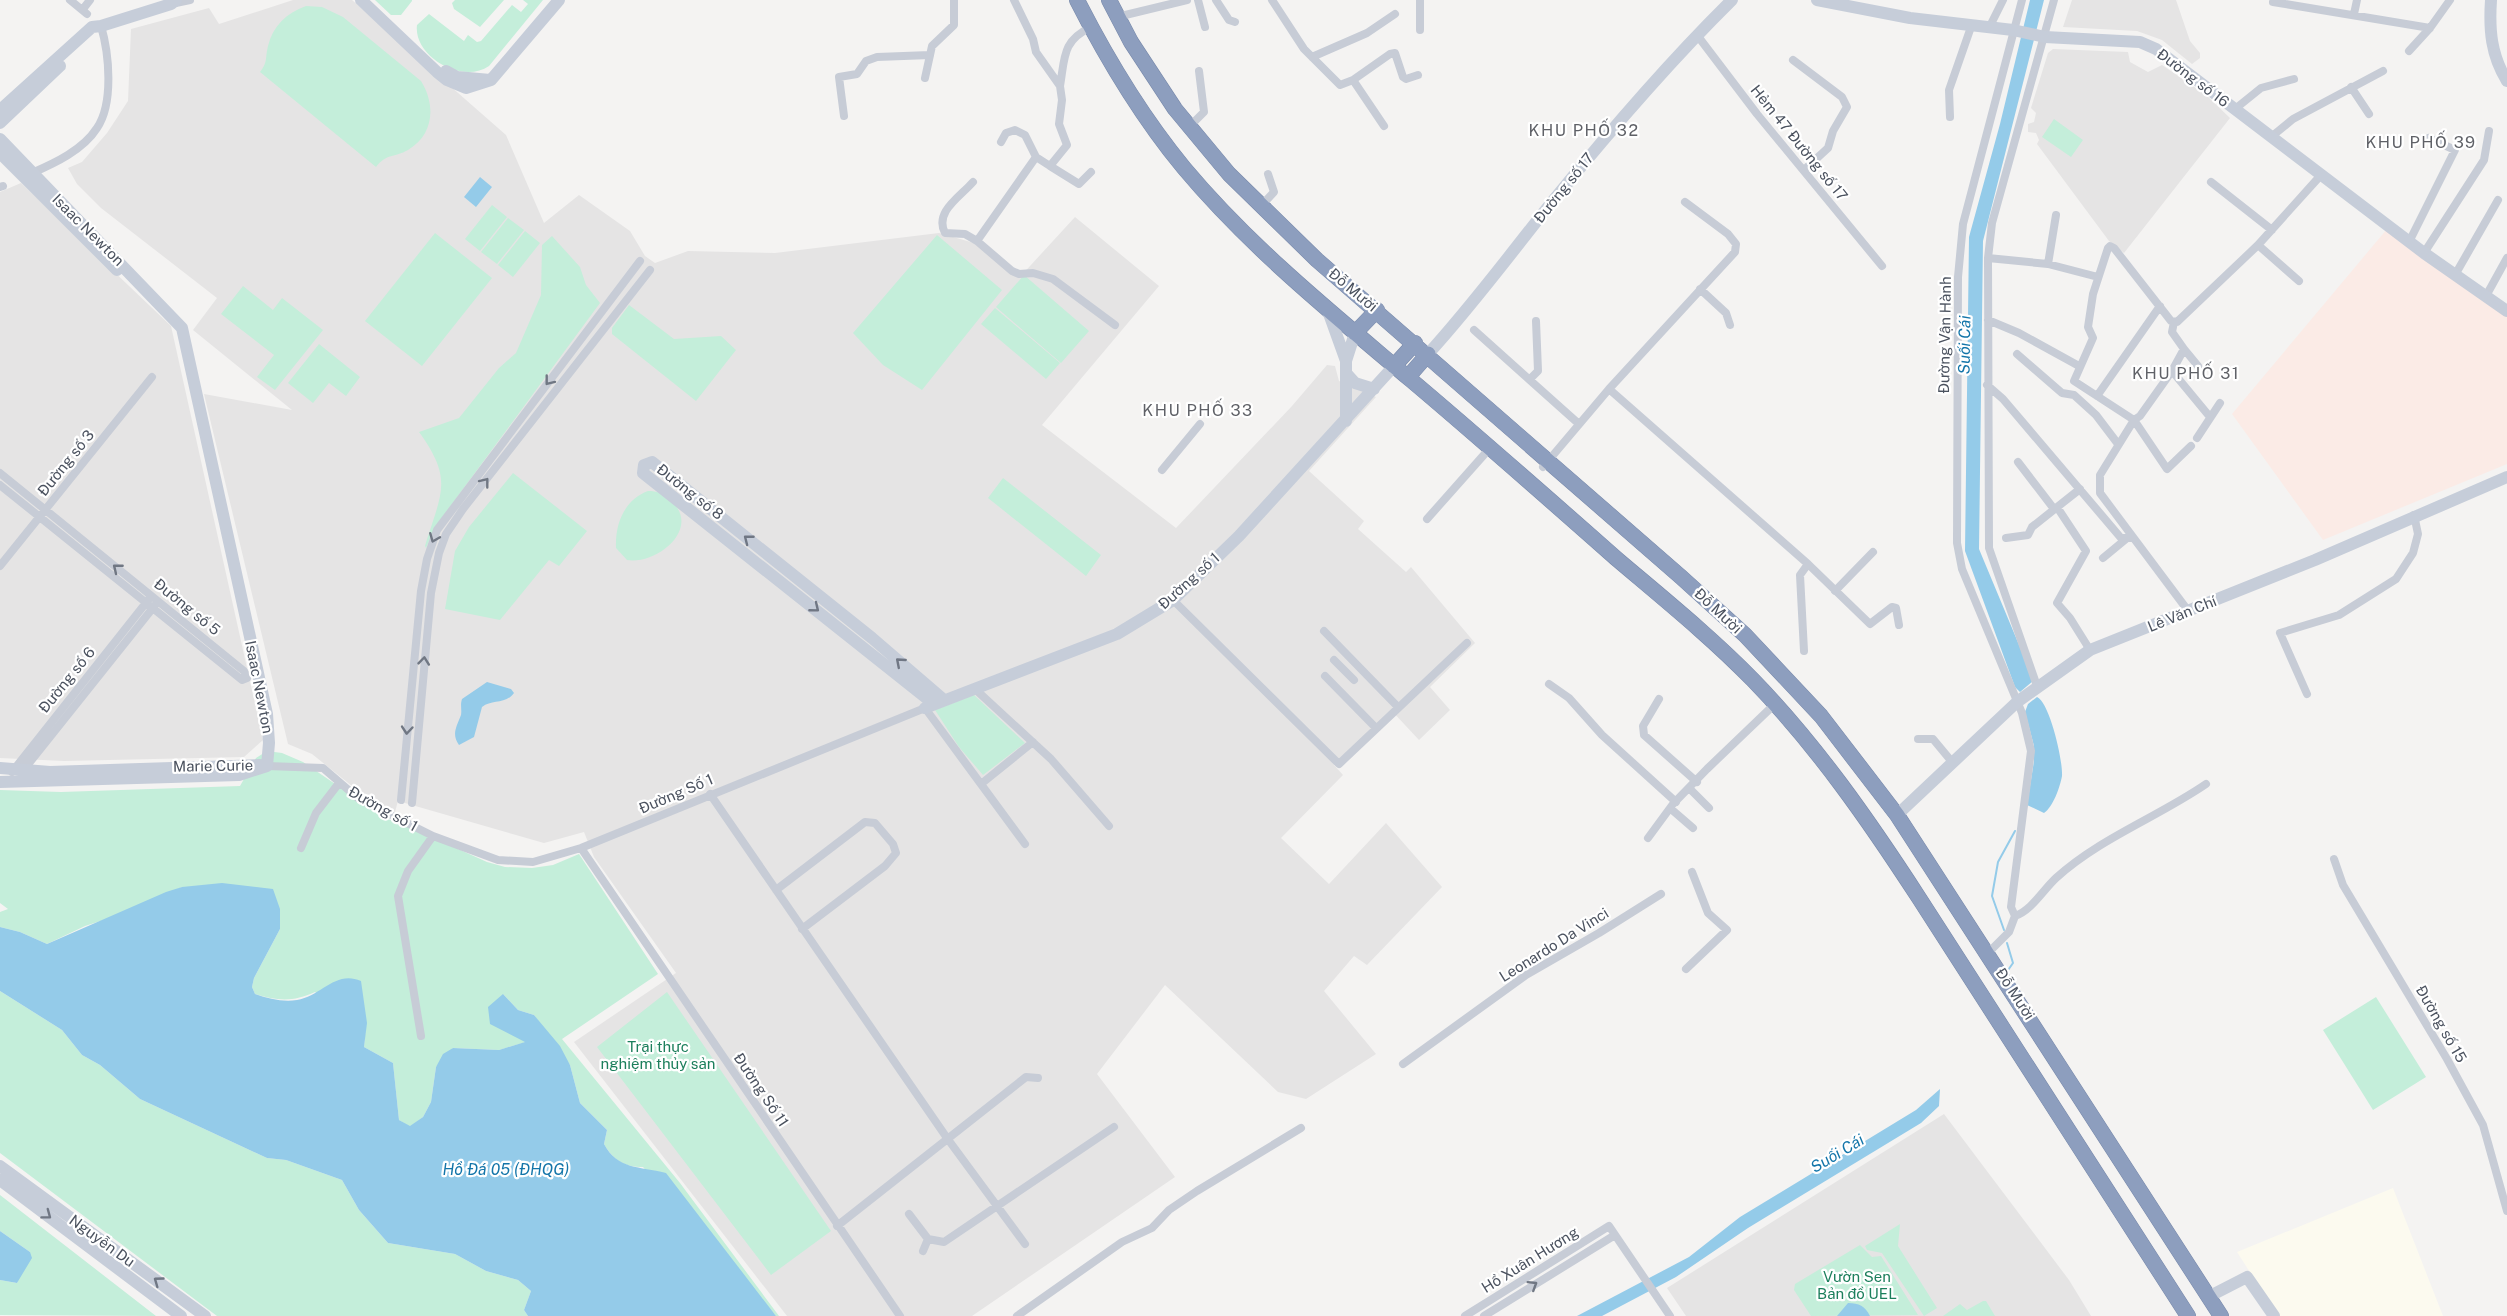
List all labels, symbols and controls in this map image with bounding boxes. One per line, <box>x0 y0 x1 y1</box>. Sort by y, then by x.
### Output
street label: Đường số 16 <box>2154 45 2233 110</box>
street label: Hẻm 47 Đường số 17 <box>1747 81 1851 204</box>
district label: KHU PHỐ 32 <box>1529 118 1639 140</box>
district label: KHU PHỐ 39 <box>2365 130 2477 152</box>
street label: Đường số 17 <box>1530 149 1597 226</box>
street label: Isaac Newton <box>49 190 128 269</box>
street label: Đỗ Mười <box>1326 264 1381 315</box>
street label: Đường Vận Hành <box>1935 276 1954 394</box>
water label: Suối Cái <box>1954 315 1975 375</box>
district label: KHU PHỐ 31 <box>2132 361 2240 383</box>
one-way arrow <box>546 374 557 385</box>
district label: KHU PHỐ 33 <box>1142 398 1254 420</box>
street label: Đường số 3 <box>34 426 97 499</box>
street label: Đường số 8 <box>654 460 727 523</box>
one-way arrow <box>477 477 488 488</box>
one-way arrow <box>429 532 441 543</box>
one-way arrow <box>744 535 755 546</box>
street label: Đường số 1 <box>1155 549 1223 613</box>
one-way arrow <box>113 564 124 575</box>
street label: Đường số 5 <box>151 575 224 638</box>
street label: Đỗ Mười <box>1691 585 1745 637</box>
street label: Lê Văn Chí <box>2145 592 2219 635</box>
one-way arrow <box>808 600 819 611</box>
street label: Isaac Newton <box>242 639 277 735</box>
street label: Đường số 6 <box>35 643 98 716</box>
one-way arrow <box>417 657 430 666</box>
one-way arrow <box>896 658 907 669</box>
one-way arrow <box>401 726 414 735</box>
street label: Marie Curie <box>173 756 253 775</box>
street label: Đường Số 1 <box>636 770 715 817</box>
street label: Đường số 1 <box>346 783 421 835</box>
street label: Leonardo Da Vinci <box>1496 904 1611 985</box>
street label: Đỗ Mười <box>1992 965 2038 1023</box>
street label: Đường số 15 <box>2413 982 2470 1065</box>
park label: Trại thực nghiệm thủy sản <box>601 1038 715 1072</box>
street label: Đường Số 11 <box>731 1050 792 1130</box>
water label: Suối Cái <box>1807 1130 1867 1177</box>
water label: Hồ Đá 05 (ĐHQG) <box>443 1160 569 1179</box>
one-way arrow <box>40 1208 51 1219</box>
street label: Nguyễn Du <box>66 1211 138 1270</box>
street label: Hồ Xuân Hương <box>1478 1223 1581 1296</box>
park label: Vườn Sen Bản đồ UEL <box>1817 1268 1897 1302</box>
one-way arrow <box>153 1278 164 1289</box>
one-way arrow <box>1527 1281 1537 1293</box>

